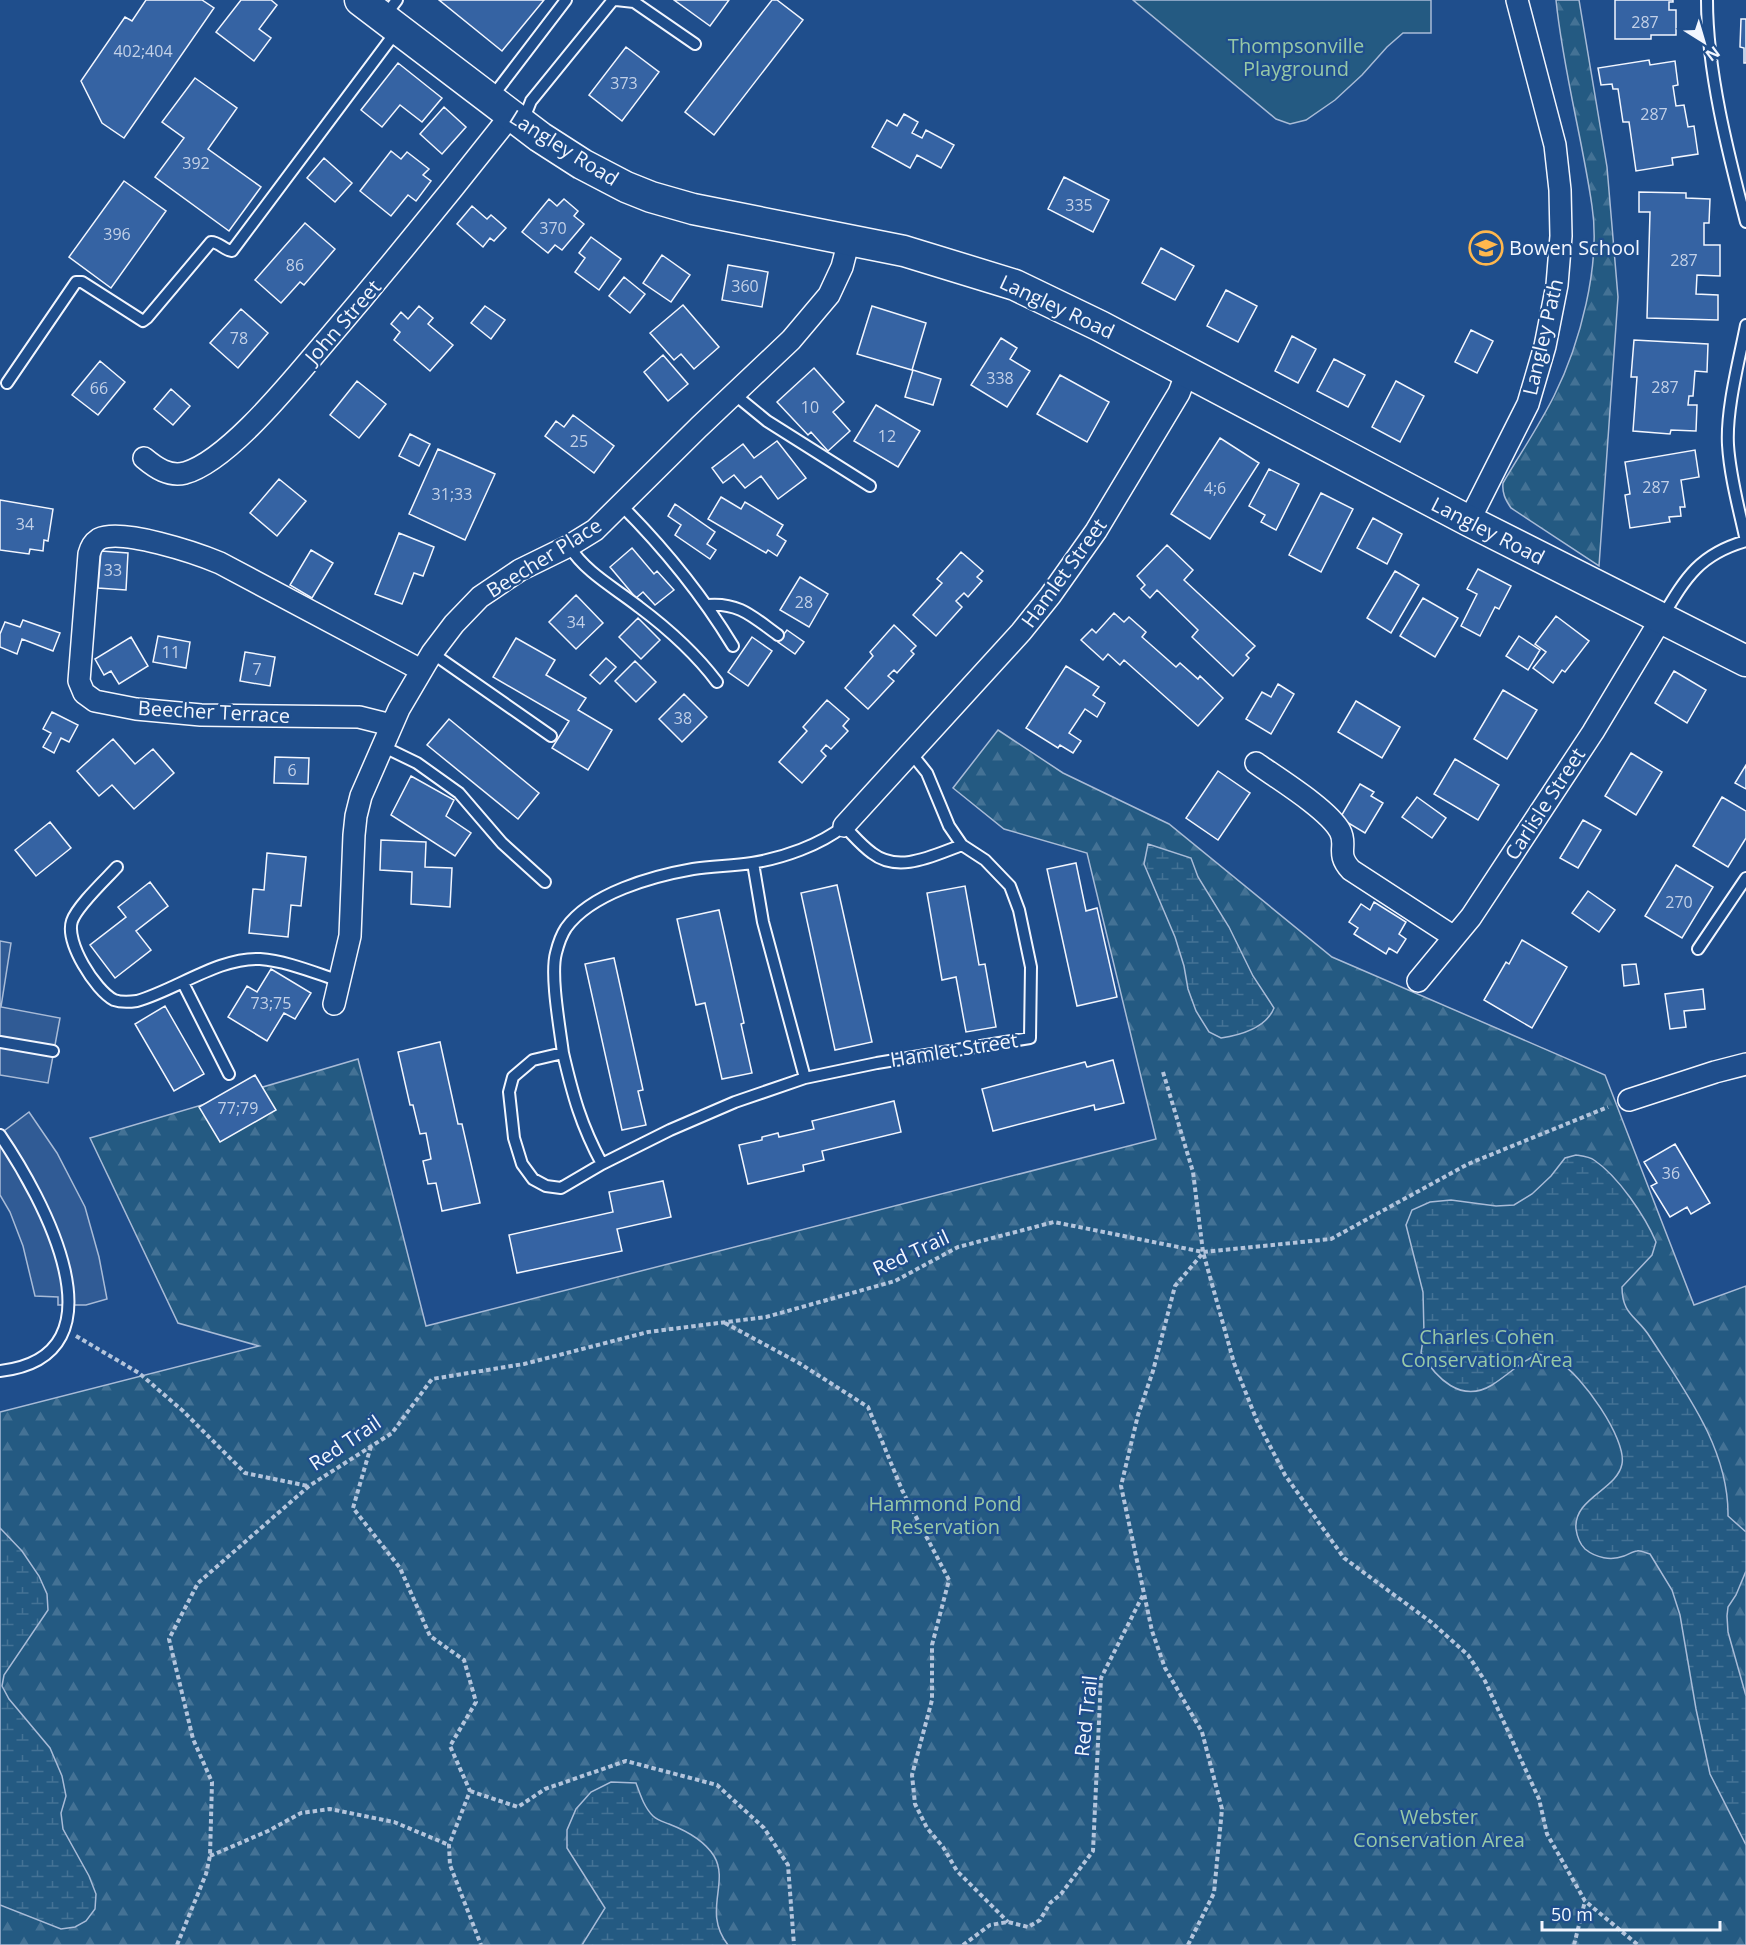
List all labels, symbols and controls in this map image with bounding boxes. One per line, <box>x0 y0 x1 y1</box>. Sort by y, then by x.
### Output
house number: 287 <box>1631 11 1659 33</box>
north arrow <box>1674 12 1734 72</box>
park label: Thompsonville Playground <box>1228 32 1364 82</box>
house number: 402;404 <box>113 40 173 62</box>
text: N <box>1701 41 1725 67</box>
house number: 373 <box>610 72 638 94</box>
street label: Langley Road <box>505 103 624 192</box>
house number: 287 <box>1640 103 1668 125</box>
house number: 392 <box>182 152 210 174</box>
house number: 335 <box>1065 194 1093 216</box>
house number: 370 <box>539 217 567 239</box>
house number: 396 <box>103 223 131 245</box>
school or university icon: Bowen School <box>1468 230 1504 266</box>
place label: Bowen School <box>1509 234 1640 261</box>
house number: 287 <box>1670 249 1698 271</box>
house number: 86 <box>286 254 304 276</box>
street label: Langley Road <box>995 268 1119 345</box>
street label: John Street <box>297 274 387 371</box>
house number: 360 <box>731 275 759 297</box>
street label: Langley Path <box>1516 276 1569 398</box>
house number: 78 <box>230 327 248 349</box>
house number: 338 <box>986 367 1014 389</box>
house number: 287 <box>1651 376 1679 398</box>
house number: 66 <box>90 377 108 399</box>
house number: 10 <box>801 396 819 418</box>
house number: 12 <box>878 425 896 447</box>
house number: 25 <box>570 430 588 452</box>
house number: 287 <box>1642 476 1670 498</box>
house number: 4;6 <box>1204 477 1226 499</box>
house number: 31;33 <box>432 483 472 505</box>
street label: Langley Road <box>1427 490 1550 571</box>
street label: Beecher Place <box>481 511 606 604</box>
house number: 34 <box>16 513 34 535</box>
street label: Hamlet Street <box>1015 513 1112 633</box>
house number: 33 <box>104 559 122 581</box>
house number: 28 <box>795 591 813 613</box>
house number: 34 <box>567 611 585 633</box>
house number: 11 <box>162 641 180 663</box>
house number: 7 <box>252 658 262 680</box>
street label: Beecher Terrace <box>137 694 291 729</box>
house number: 38 <box>674 707 692 729</box>
street label: Carlisle Street <box>1498 742 1591 865</box>
house number: 6 <box>287 759 297 781</box>
house number: 270 <box>1665 891 1693 913</box>
house number: 73;75 <box>251 992 291 1014</box>
street label: Hamlet Street <box>888 1026 1020 1073</box>
house number: 77;79 <box>218 1097 258 1119</box>
house number: 36 <box>1662 1162 1680 1184</box>
street label: Red Trail <box>868 1223 953 1282</box>
park label: Charles Cohen Conservation Area <box>1401 1323 1573 1373</box>
street label: Red Trail <box>303 1409 386 1477</box>
park label: Hammond Pond Reservation <box>868 1490 1022 1540</box>
street label: Red Trail <box>1068 1674 1103 1758</box>
park label: Webster Conservation Area <box>1353 1803 1525 1853</box>
scale bar <box>1542 1894 1720 1932</box>
text: 50 m <box>1551 1902 1593 1926</box>

